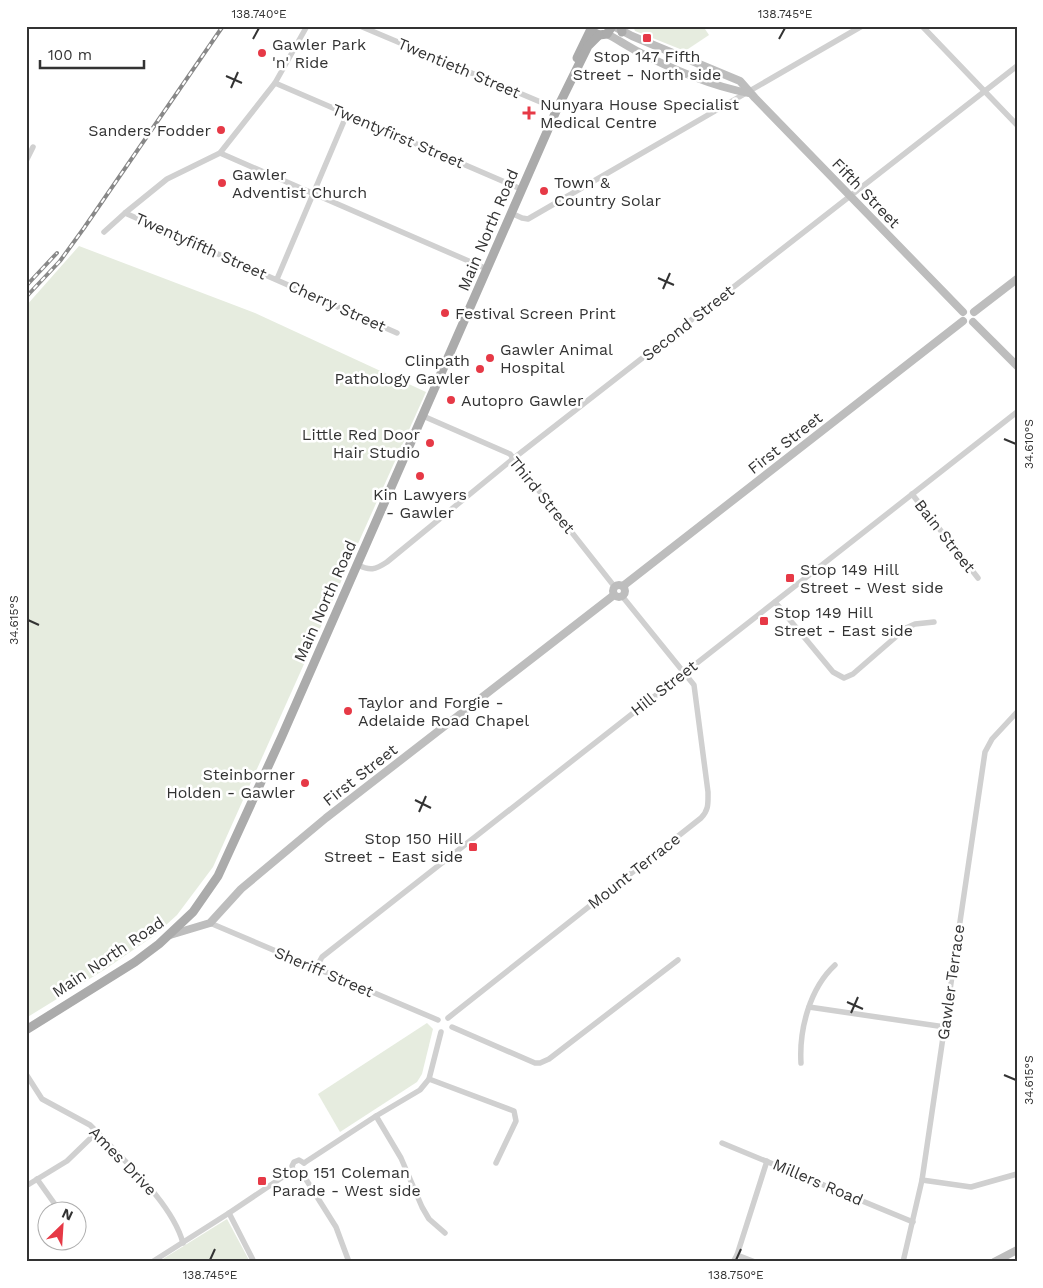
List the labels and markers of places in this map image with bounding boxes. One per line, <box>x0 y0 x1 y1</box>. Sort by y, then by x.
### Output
marker: Stop 147 Fifth Street - North side <box>641 32 653 44</box>
place label: Gawler Park 'n' Ride <box>272 35 366 72</box>
marker: Gawler Park 'n' Ride <box>256 47 268 59</box>
place label: Stop 147 Fifth Street - North side <box>573 47 721 84</box>
place label: Nunyara House Specialist Medical Centre <box>540 95 739 132</box>
marker: Nunyara House Specialist Medical Centre <box>522 106 536 120</box>
place label: Sanders Fodder <box>88 121 211 140</box>
marker: Sanders Fodder <box>215 124 227 136</box>
place label: Gawler Adventist Church <box>232 165 367 202</box>
place label: Town & Country Solar <box>554 173 662 210</box>
marker: Gawler Adventist Church <box>216 177 228 189</box>
marker: Town & Country Solar <box>538 185 550 197</box>
place label: Festival Screen Print <box>455 304 616 323</box>
marker: Festival Screen Print <box>439 307 451 319</box>
place label: Gawler Animal Hospital <box>500 340 613 377</box>
place label: Clinpath Pathology Gawler <box>334 351 470 388</box>
marker: Gawler Animal Hospital <box>484 352 496 364</box>
marker: Clinpath Pathology Gawler <box>474 363 486 375</box>
place label: Autopro Gawler <box>461 391 584 410</box>
marker: Autopro Gawler <box>445 394 457 406</box>
place label: Little Red Door Hair Studio <box>302 425 420 462</box>
marker: Little Red Door Hair Studio <box>424 437 436 449</box>
marker: Kin Lawyers - Gawler <box>414 470 426 482</box>
place label: Kin Lawyers - Gawler <box>373 485 467 522</box>
place label: Stop 149 Hill Street - West side <box>800 560 943 597</box>
marker: Stop 149 Hill Street - West side <box>784 572 796 584</box>
place label: Stop 149 Hill Street - East side <box>774 603 913 640</box>
marker: Stop 149 Hill Street - East side <box>758 615 770 627</box>
place label: Taylor and Forgie - Adelaide Road Chapel <box>358 693 529 730</box>
marker: Taylor and Forgie - Adelaide Road Chapel <box>342 705 354 717</box>
place label: Steinborner Holden - Gawler <box>166 765 295 802</box>
marker: Steinborner Holden - Gawler <box>299 777 311 789</box>
place label: Stop 150 Hill Street - East side <box>324 829 463 866</box>
marker: Stop 150 Hill Street - East side <box>467 841 479 853</box>
place label: Stop 151 Coleman Parade - West side <box>272 1163 421 1200</box>
marker: Stop 151 Coleman Parade - West side <box>256 1175 268 1187</box>

